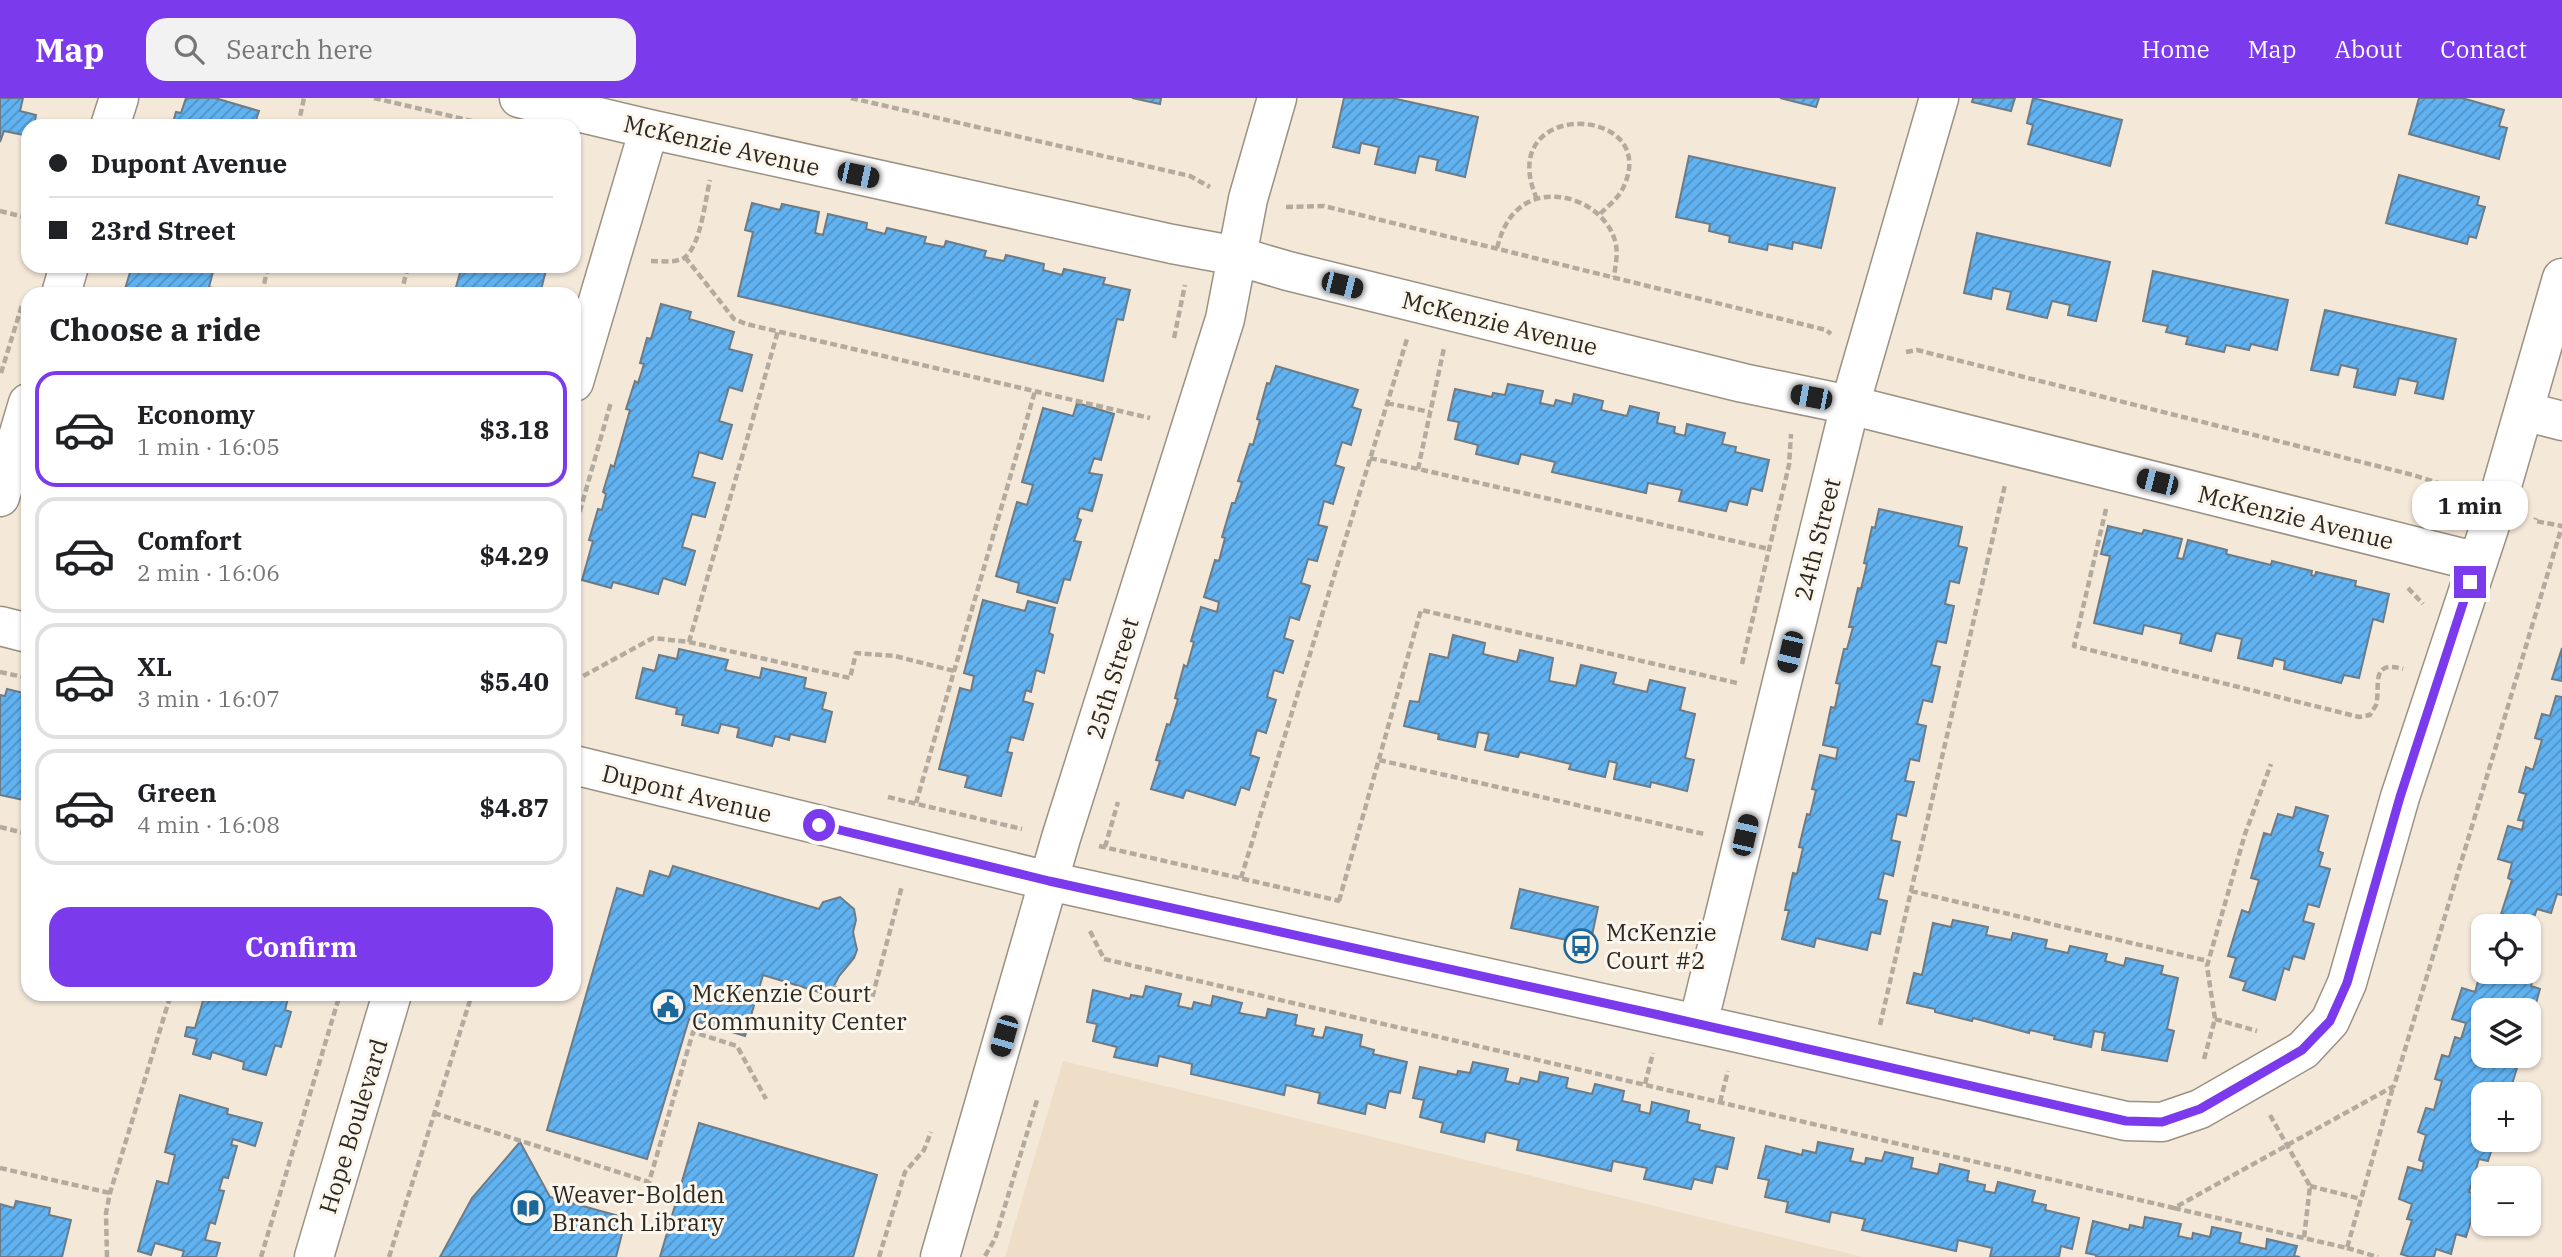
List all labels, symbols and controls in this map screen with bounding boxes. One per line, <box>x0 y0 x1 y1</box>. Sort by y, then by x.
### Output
search box <box>146 18 636 81</box>
text: Map <box>35 28 104 71</box>
icon: search <box>170 30 208 68</box>
text: Search here <box>226 32 373 66</box>
text: Home <box>2142 33 2210 65</box>
text: Map <box>2248 33 2296 65</box>
text: About <box>2334 33 2402 65</box>
text: Contact <box>2440 33 2527 65</box>
street label: McKenzie Avenue <box>621 107 823 183</box>
text: Dupont Avenue <box>91 146 287 180</box>
car <box>836 160 881 190</box>
text: 23rd Street <box>91 213 235 247</box>
car <box>1320 270 1365 300</box>
street label: McKenzie Avenue <box>1399 283 1601 363</box>
text: Choose a ride <box>49 308 261 350</box>
car <box>1789 383 1834 411</box>
text: Economy <box>137 397 255 431</box>
icon: car <box>53 398 116 461</box>
text: $3.18 <box>479 412 549 446</box>
text: 1 min · 16:05 <box>137 431 280 461</box>
car <box>2135 467 2180 497</box>
street label: 24th Street <box>1786 474 1848 604</box>
street label: McKenzie Avenue <box>2195 477 2397 557</box>
callout: 1 min <box>2412 480 2528 530</box>
text: 1 min <box>2438 490 2502 520</box>
text: Comfort <box>137 523 242 557</box>
icon: car <box>53 524 116 587</box>
text: $4.29 <box>479 538 549 572</box>
text: 2 min · 16:06 <box>137 557 280 587</box>
route end <box>2454 566 2486 598</box>
street label: 25th Street <box>1078 613 1146 743</box>
car <box>1776 629 1805 675</box>
text: XL <box>137 649 172 683</box>
icon: car <box>53 650 116 713</box>
text: $5.40 <box>479 664 549 698</box>
text: 3 min · 16:07 <box>137 683 280 713</box>
street label: Dupont Avenue <box>599 756 775 830</box>
text: Green <box>137 775 217 809</box>
icon: car <box>53 776 116 839</box>
text: $4.87 <box>479 790 549 824</box>
text: 4 min · 16:08 <box>137 809 280 839</box>
route start <box>803 809 835 841</box>
car <box>1731 812 1760 858</box>
button: Confirm <box>49 907 553 987</box>
map controls <box>2471 914 2541 1236</box>
button: locate <box>2471 914 2541 984</box>
place label: McKenzie Court #2 <box>1606 916 1717 976</box>
bus stop icon: McKenzie Court #2 <box>1562 927 1600 965</box>
place label: McKenzie Court Community Center <box>692 977 907 1037</box>
public building icon: McKenzie Court Community Center <box>649 988 687 1026</box>
button: layers <box>2471 998 2541 1068</box>
car <box>989 1013 1020 1059</box>
street label: Hope Boulevard <box>311 1035 395 1217</box>
button: + <box>2471 1082 2541 1152</box>
button: − <box>2471 1166 2541 1236</box>
place label: Weaver-Bolden Branch Library <box>552 1178 725 1238</box>
library icon: Weaver-Bolden Branch Library <box>509 1189 547 1227</box>

